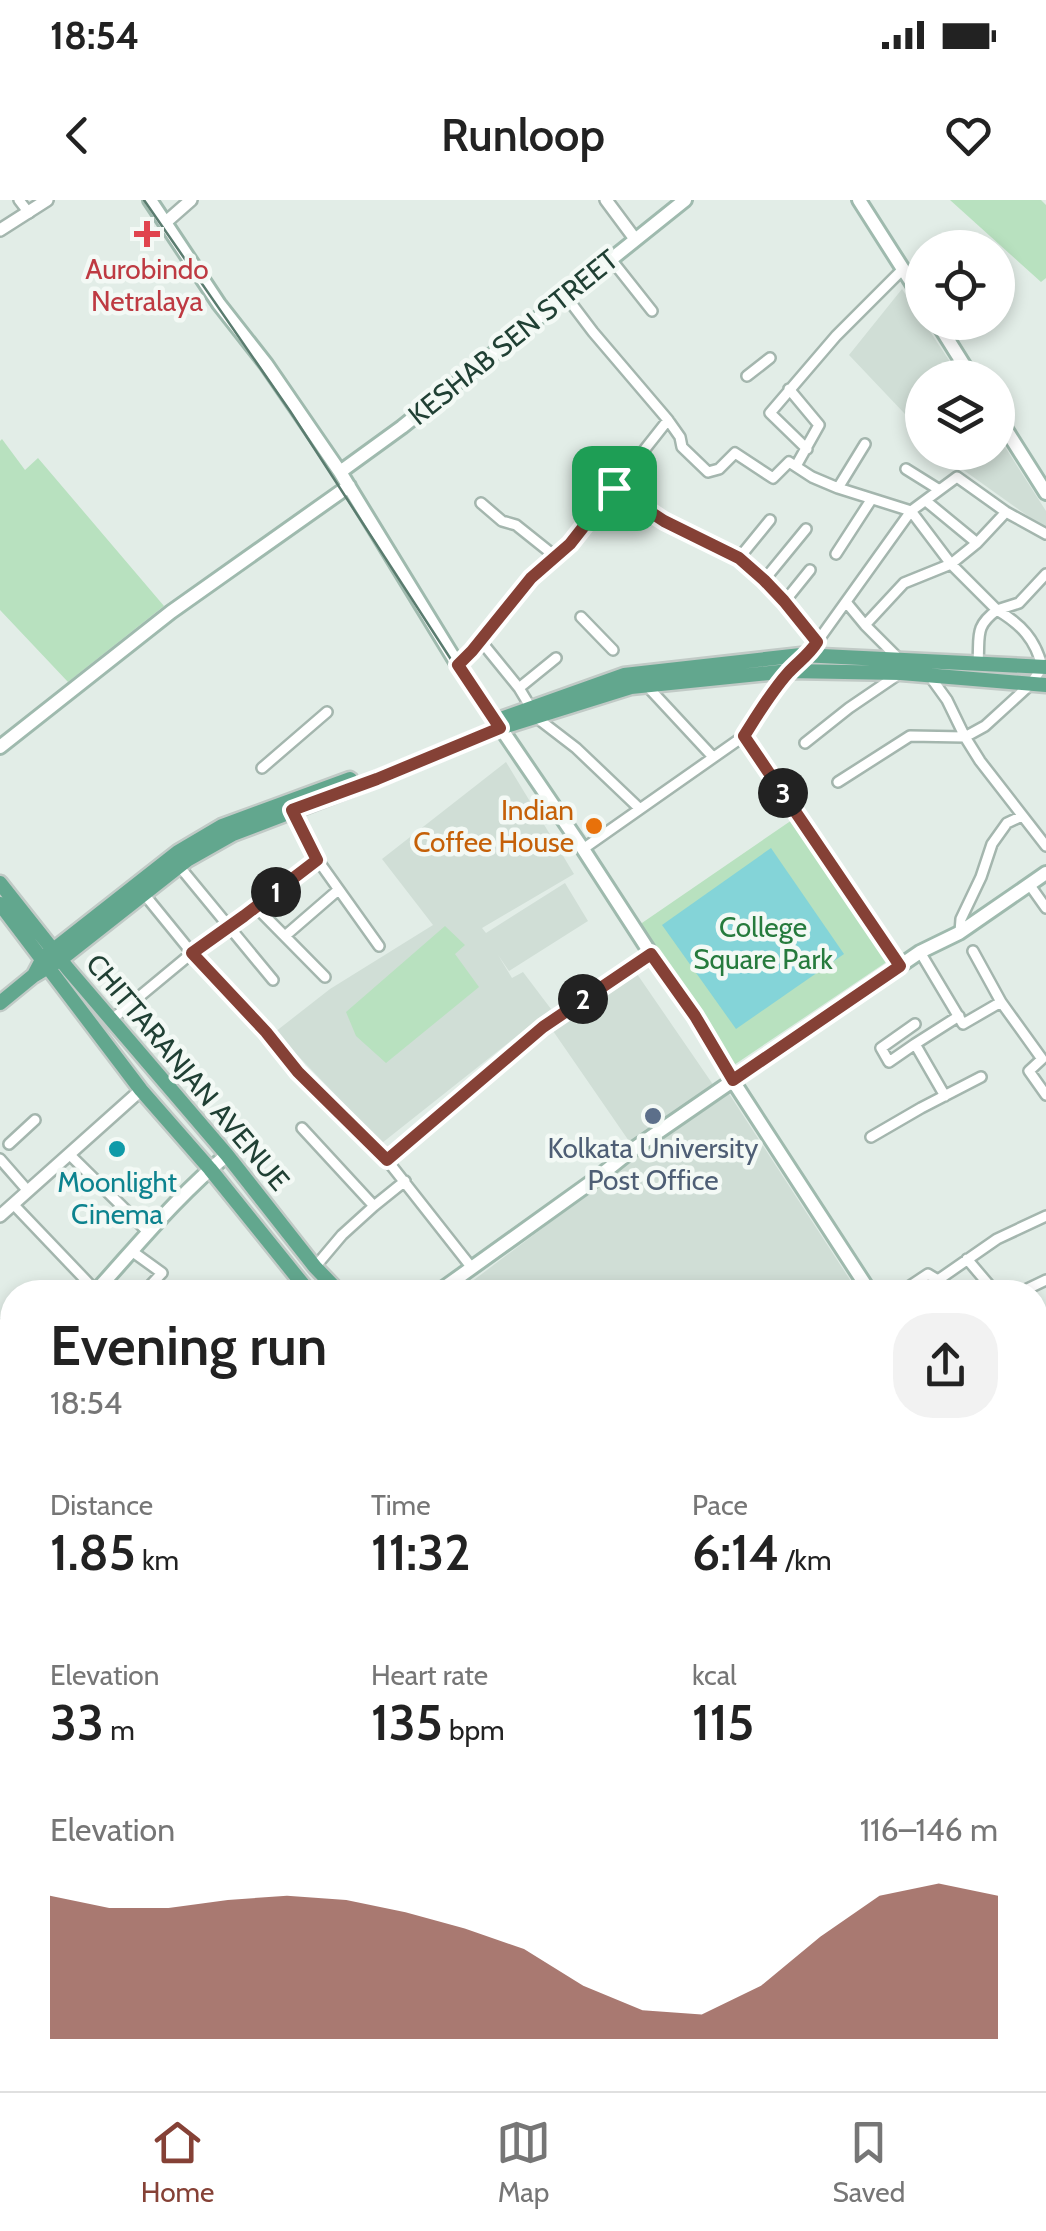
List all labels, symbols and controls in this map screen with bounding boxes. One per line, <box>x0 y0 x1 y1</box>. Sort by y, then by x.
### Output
text: 18:54 <box>50 12 139 59</box>
icon: back <box>50 108 105 163</box>
text: Runloop <box>441 108 605 162</box>
icon: heart <box>941 108 996 163</box>
marker: Aurobindo Netralaya <box>134 221 160 247</box>
map controls <box>905 230 1015 470</box>
button: locate <box>905 230 1015 340</box>
street label: KESHAB SEN STREET <box>401 242 625 432</box>
place label: Aurobindo Netralaya <box>85 252 209 318</box>
button: layers <box>905 360 1015 470</box>
pin <box>572 446 657 531</box>
icon: arrive <box>587 461 642 516</box>
pin: 3 <box>758 768 808 818</box>
text: 3 <box>775 776 791 810</box>
place label: Indian Coffee House <box>413 793 574 859</box>
marker: Indian Coffee House <box>583 815 605 837</box>
pin: 1 <box>251 867 301 917</box>
text: 1 <box>271 875 281 909</box>
park label: College Square Park <box>693 910 833 976</box>
street label: CHITTARANJAN AVENUE <box>79 947 297 1197</box>
pin: 2 <box>558 974 608 1024</box>
text: 2 <box>576 982 590 1016</box>
marker: Kolkata University Post Office <box>642 1105 664 1127</box>
place label: Kolkata University Post Office <box>548 1131 758 1197</box>
marker: Moonlight Cinema <box>106 1138 128 1160</box>
place label: Moonlight Cinema <box>57 1165 177 1231</box>
text: Evening run <box>50 1312 327 1379</box>
button: share <box>893 1313 998 1418</box>
text: 18:54 <box>50 1383 122 1422</box>
text: Distance <box>50 1488 153 1522</box>
text: Time <box>371 1488 431 1522</box>
text: Pace <box>692 1488 748 1522</box>
text: 1.85 <box>50 1522 136 1583</box>
text: 11:32 <box>371 1522 471 1583</box>
text: 6:14 <box>692 1522 779 1583</box>
text: km <box>136 1543 179 1577</box>
text: /km <box>779 1543 831 1577</box>
text: Elevation <box>50 1658 159 1692</box>
text: Heart rate <box>371 1658 488 1692</box>
text: kcal <box>692 1658 737 1692</box>
text: 33 <box>50 1692 104 1753</box>
text: 135 <box>371 1692 443 1753</box>
text: 115 <box>692 1692 754 1753</box>
text: m <box>104 1713 135 1747</box>
text: bpm <box>443 1713 505 1747</box>
text: Elevation <box>50 1810 175 1849</box>
text: 116–146 m <box>860 1810 998 1849</box>
tab: Home <box>141 2115 214 2209</box>
tab: Map <box>496 2115 551 2209</box>
tab: Saved <box>833 2115 905 2209</box>

